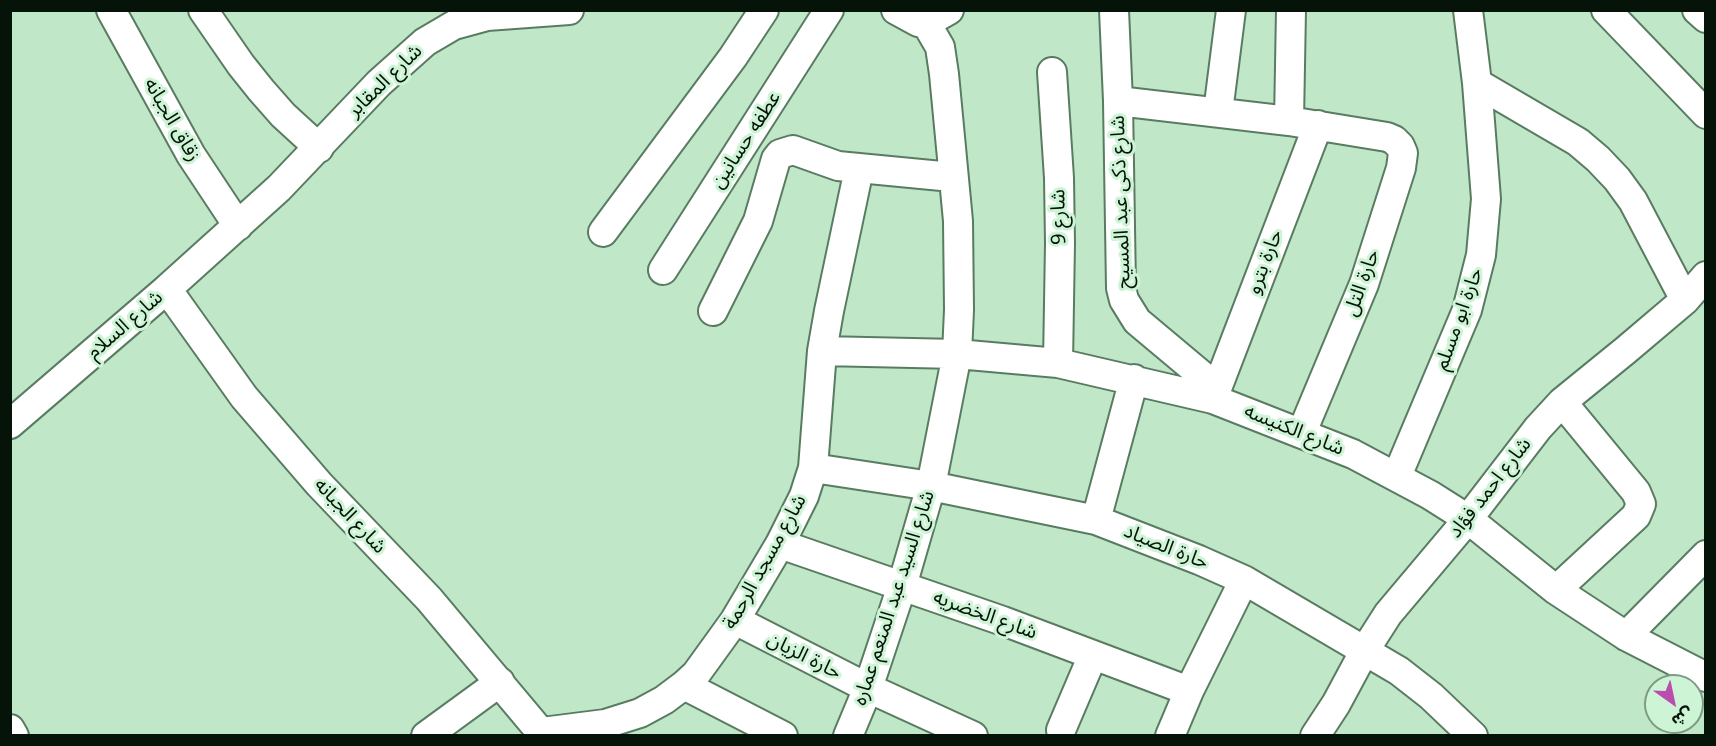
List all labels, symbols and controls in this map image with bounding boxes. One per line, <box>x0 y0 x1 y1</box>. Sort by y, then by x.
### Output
street label: شارع المقابر <box>343 39 427 123</box>
street label: زقاق الجبانه <box>138 74 206 166</box>
street label: عطفه حسانين <box>706 87 786 193</box>
street label: شارع ذكى عبد المسيح <box>1106 115 1136 289</box>
street label: شارع 9 <box>1047 189 1071 245</box>
street label: حارة بترو <box>1242 226 1288 298</box>
street label: حارة التل <box>1339 246 1385 320</box>
street label: حارة ابو مسلم <box>1429 265 1489 373</box>
street label: شارع السلام <box>82 286 168 364</box>
street label: شارع الكنيسه <box>1241 399 1347 461</box>
street label: شارع احمد فؤاد <box>1443 433 1537 543</box>
street label: شارع الجبانه <box>309 473 391 559</box>
street label: شارع السيد عبد المنعم عماره <box>848 488 940 708</box>
street label: شارع مسجد الرحمة <box>718 490 812 634</box>
street label: حارة الصياد <box>1120 519 1212 575</box>
street label: شارع الخضريه <box>930 585 1040 645</box>
street label: حارة الزيان <box>763 627 845 685</box>
north arrow <box>1644 674 1704 734</box>
text: ش <box>1668 702 1698 733</box>

